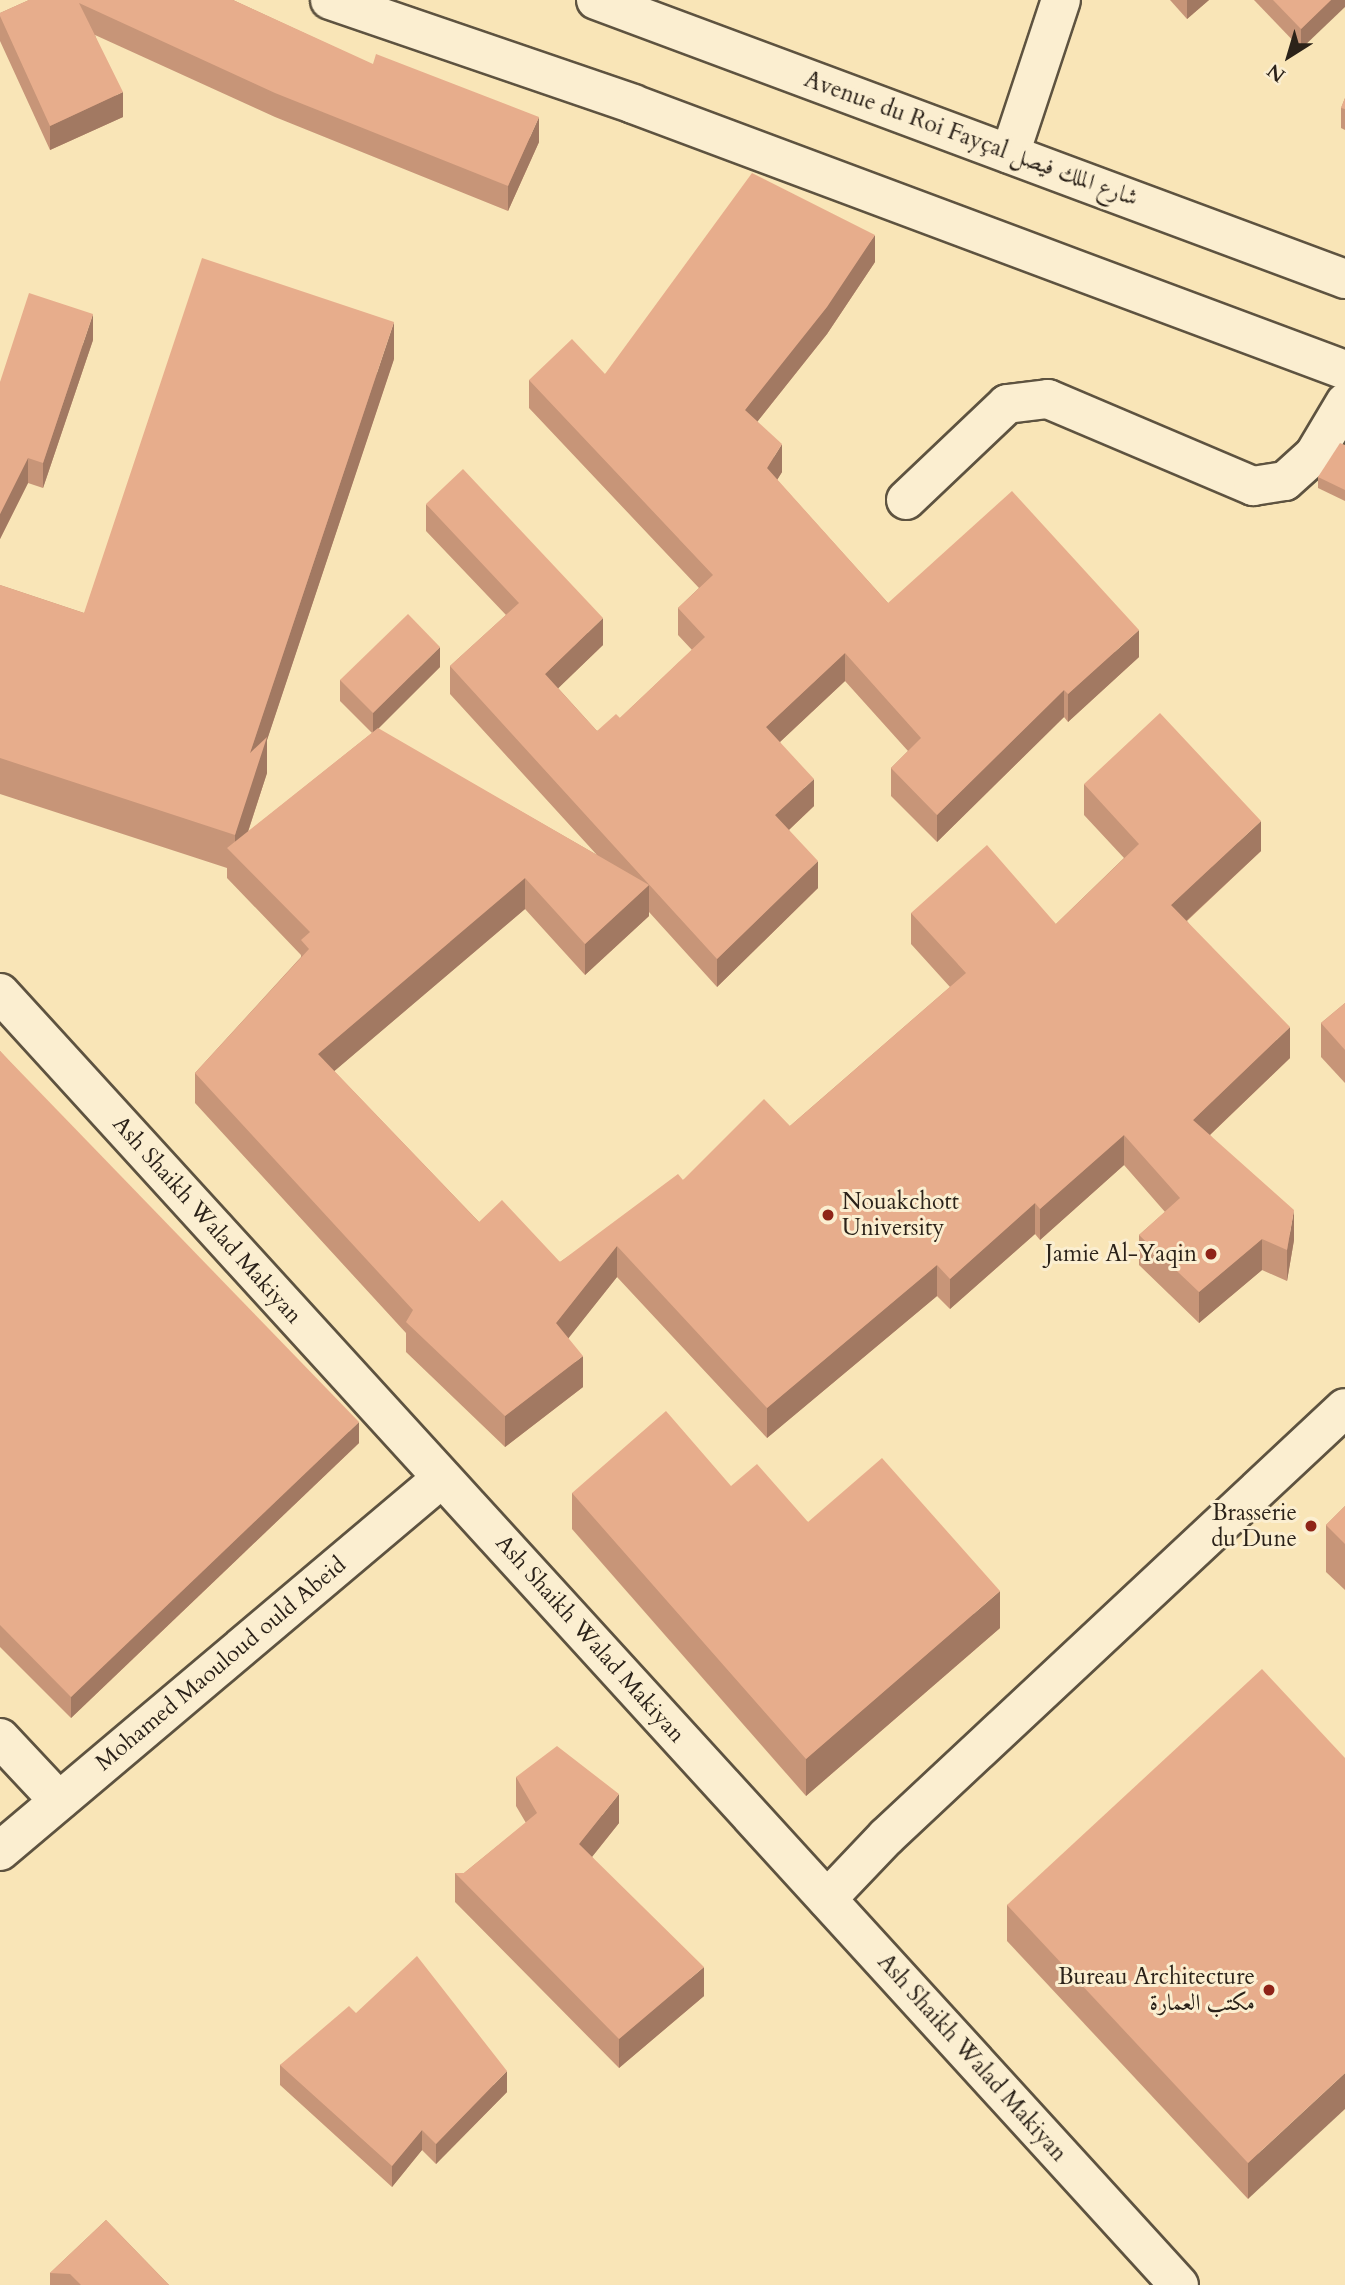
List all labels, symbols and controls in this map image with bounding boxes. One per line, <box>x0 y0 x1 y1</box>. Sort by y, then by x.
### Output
north arrow <box>1254 21 1324 91</box>
text: N <box>1262 57 1291 88</box>
street label: Avenue du Roi Fayçal شارع الملك فيصل <box>800 66 1142 212</box>
street label: Ash Shaikh Walad Makiyan <box>107 1111 307 1329</box>
place label: Nouakchott University <box>842 1188 959 1242</box>
marker: Nouakchott University <box>820 1207 836 1223</box>
place label: Jamie Al-Yaqin <box>1045 1240 1197 1268</box>
marker: Jamie Al-Yaqin <box>1203 1246 1219 1262</box>
place label: Brasserie du Dune <box>1211 1499 1297 1553</box>
marker: Brasserie du Dune <box>1303 1518 1319 1534</box>
street label: Ash Shaikh Walad Makiyan <box>490 1530 690 1748</box>
street label: Mohamed Maouloud ould Abeid <box>90 1551 352 1777</box>
street label: Ash Shaikh Walad Makiyan <box>872 1949 1072 2167</box>
place label: Bureau Architecture مكتب العمارة <box>1058 1963 1255 2017</box>
marker: Bureau Architecture مكتب العمارة <box>1261 1982 1277 1998</box>

